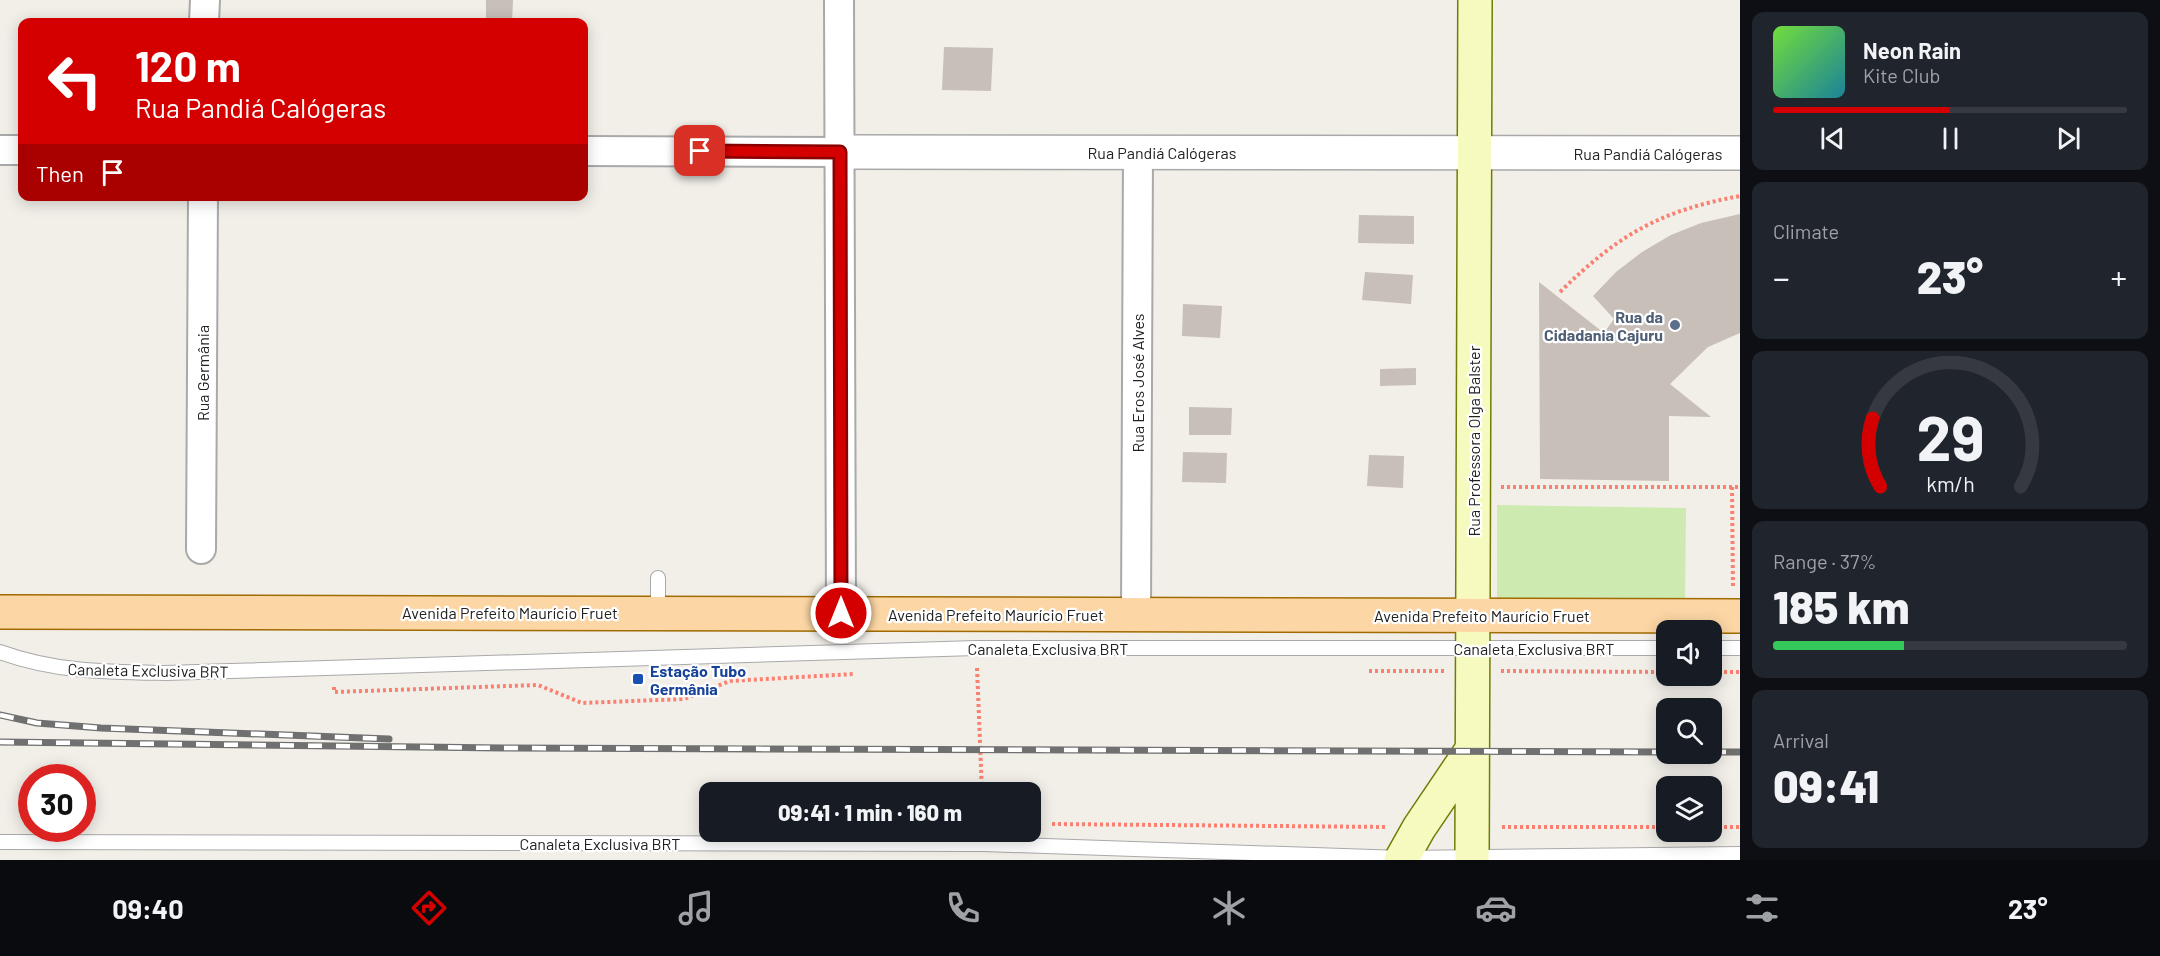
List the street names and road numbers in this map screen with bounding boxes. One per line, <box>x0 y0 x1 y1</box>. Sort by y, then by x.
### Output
street label: Rua Pandiá Calógeras <box>1088 143 1236 162</box>
street label: Rua Pandiá Calógeras <box>1574 144 1722 163</box>
street label: Rua Eros José Alves <box>1128 314 1147 452</box>
street label: Rua Germânia <box>193 325 212 421</box>
street label: Rua Professora Olga Balster <box>1464 345 1483 536</box>
street label: Avenida Prefeito Maurício Fruet <box>402 603 618 622</box>
street label: Avenida Prefeito Maurício Fruet <box>888 605 1104 624</box>
street label: Avenida Prefeito Maurício Fruet <box>1374 606 1590 625</box>
street label: Canaleta Exclusiva BRT <box>968 639 1128 658</box>
street label: Canaleta Exclusiva BRT <box>1454 639 1614 658</box>
street label: Canaleta Exclusiva BRT <box>67 659 229 681</box>
street label: Canaleta Exclusiva BRT <box>520 834 680 853</box>

